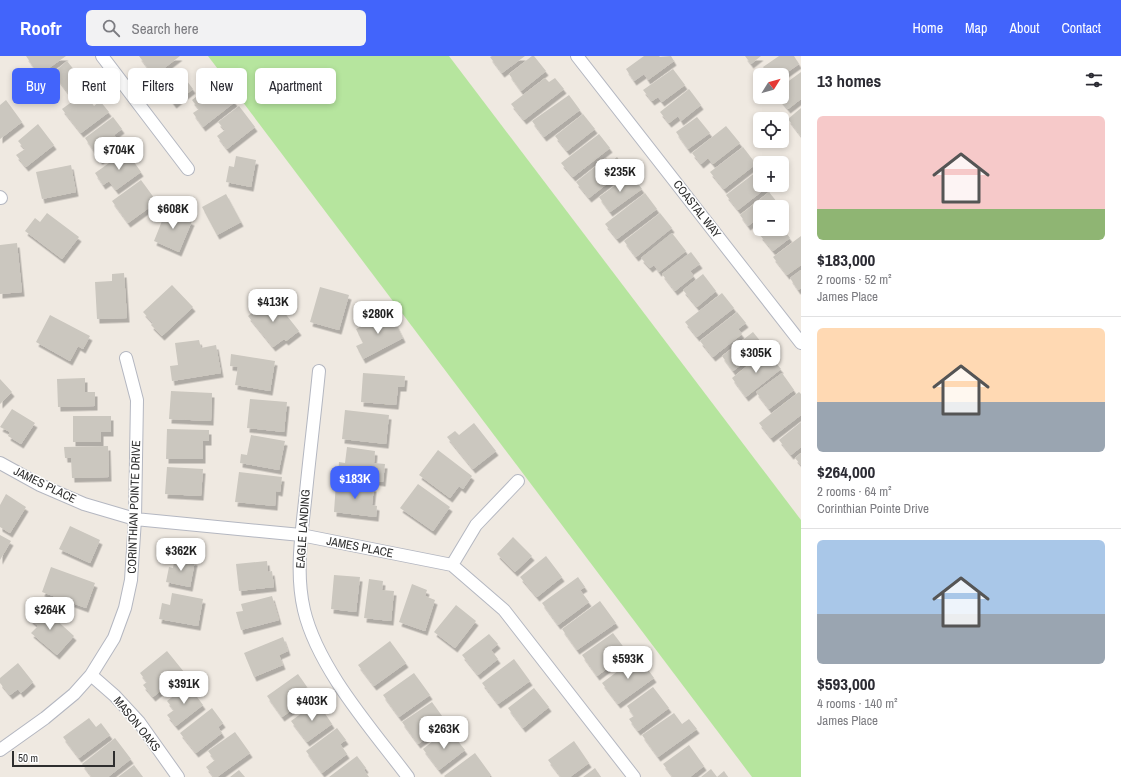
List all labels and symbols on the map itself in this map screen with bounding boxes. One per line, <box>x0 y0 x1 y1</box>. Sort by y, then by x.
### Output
north arrow <box>753 68 789 104</box>
pin: $704K <box>91 137 147 171</box>
pin: $235K <box>592 159 648 193</box>
street label: COASTAL WAY <box>669 177 725 241</box>
pin: $608K <box>145 196 201 230</box>
pin: $413K <box>245 289 301 323</box>
pin: $280K <box>350 301 406 335</box>
pin: $305K <box>728 340 784 374</box>
street label: CORINTHIAN POINTE DRIVE <box>124 440 144 574</box>
street label: JAMES PLACE <box>11 463 79 507</box>
pin: $183K <box>327 466 383 500</box>
street label: EAGLE LANDING <box>292 489 314 569</box>
street label: JAMES PLACE <box>325 533 395 561</box>
pin: $362K <box>153 538 209 572</box>
pin: $264K <box>22 597 78 631</box>
pin: $593K <box>600 646 656 680</box>
pin: $391K <box>156 671 212 705</box>
pin: $403K <box>284 688 340 722</box>
street label: MASON OAKS <box>110 693 164 755</box>
pin: $263K <box>416 716 472 750</box>
scale bar <box>12 749 115 768</box>

